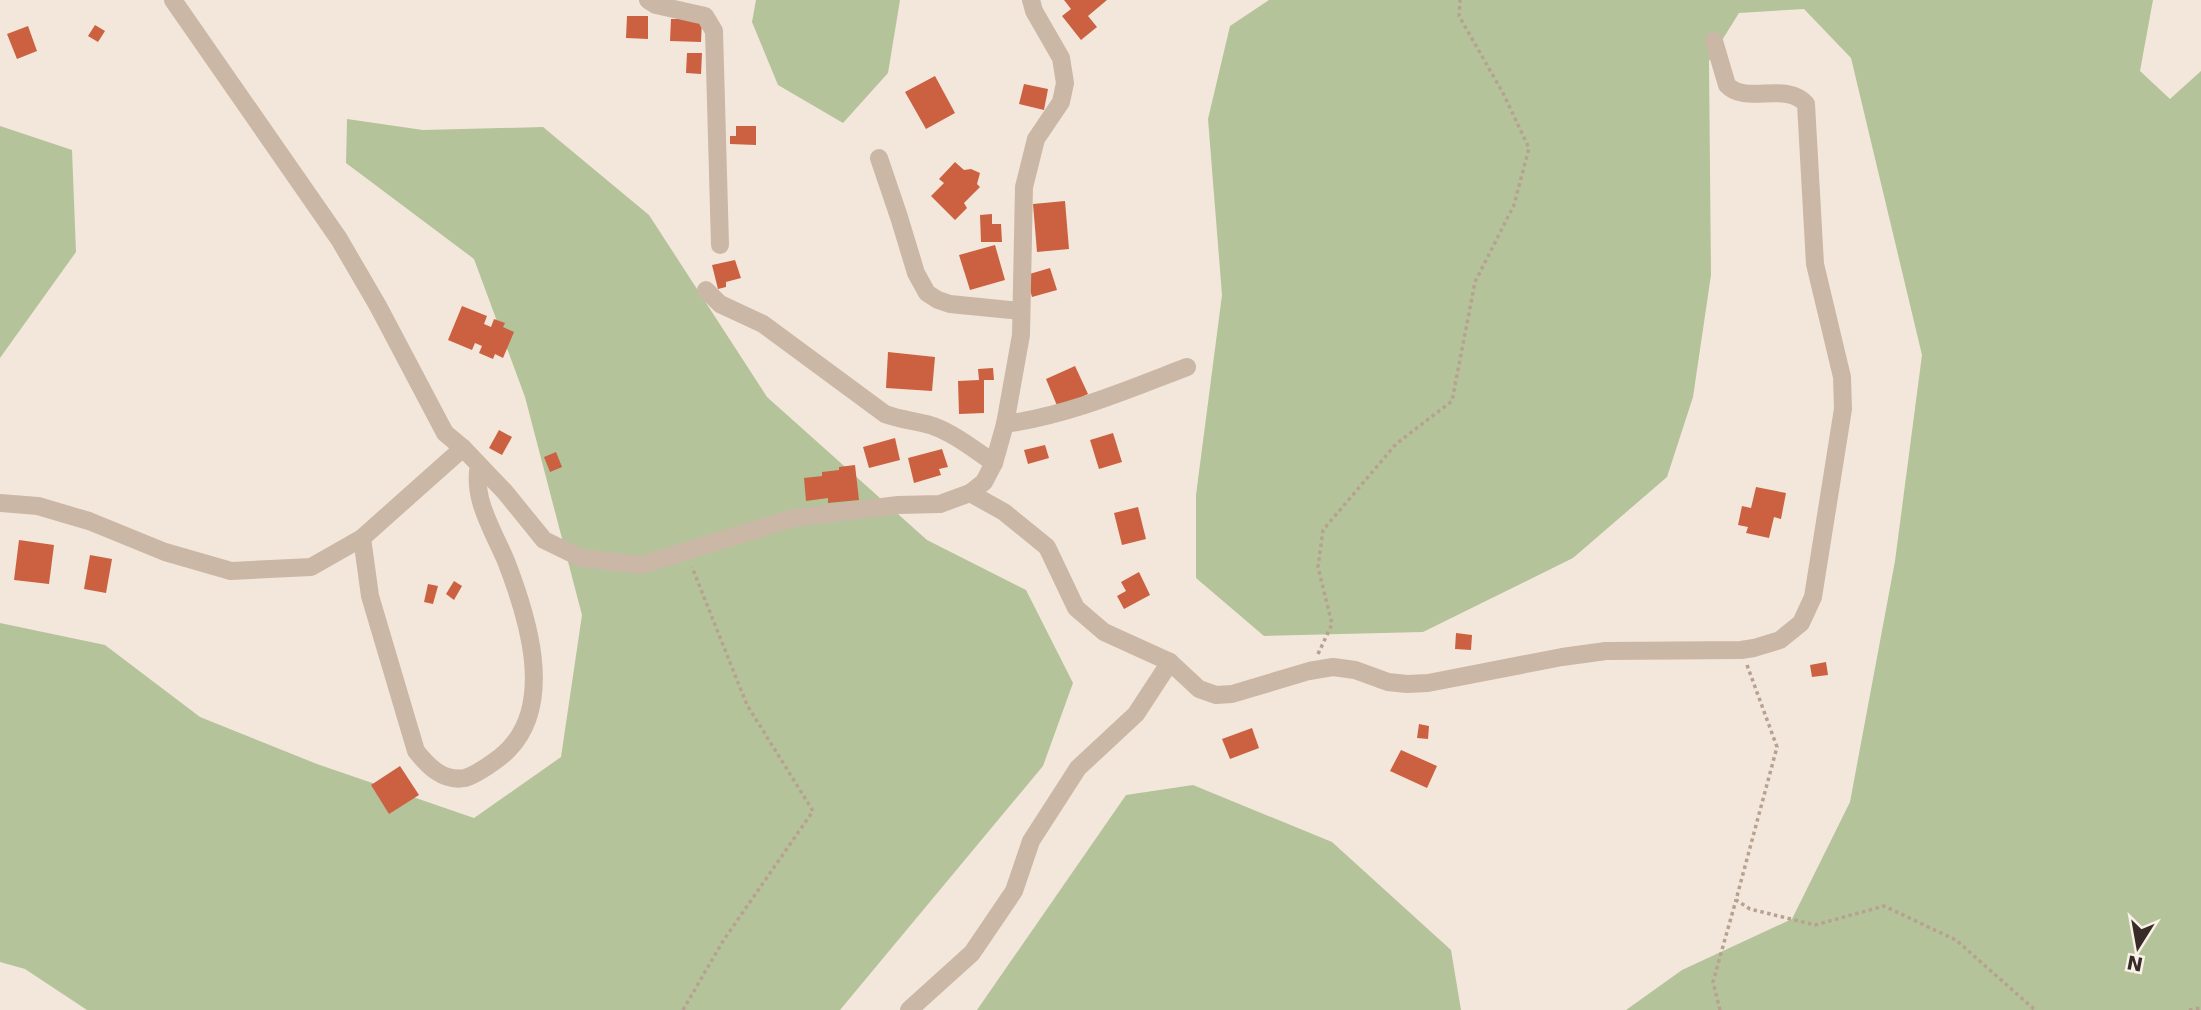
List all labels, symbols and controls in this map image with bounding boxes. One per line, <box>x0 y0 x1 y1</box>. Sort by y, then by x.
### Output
north arrow <box>2103 912 2173 982</box>
text: N <box>2125 951 2145 976</box>

